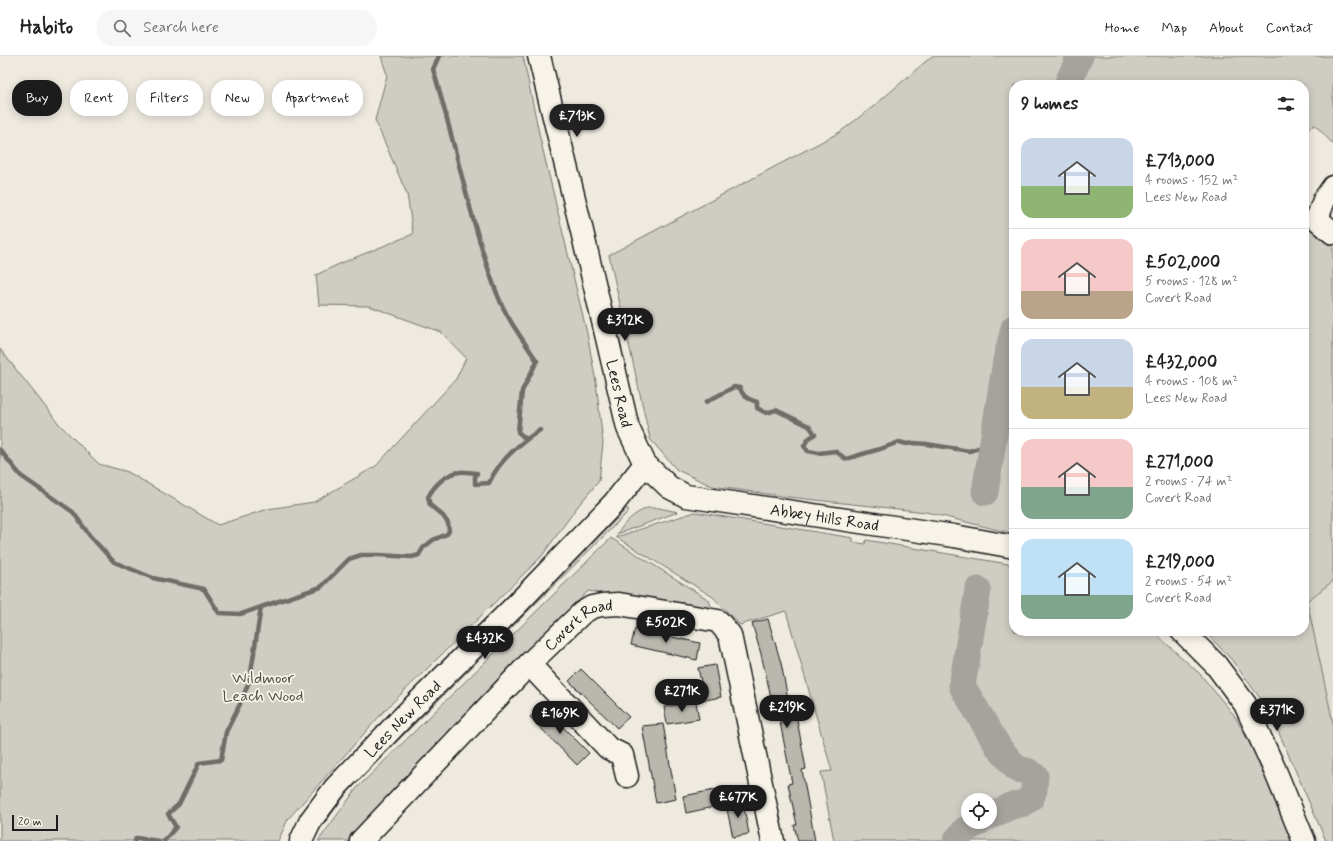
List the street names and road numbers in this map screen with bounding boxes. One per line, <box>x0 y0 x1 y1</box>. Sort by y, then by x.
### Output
street label: Lees Road <box>600 358 637 430</box>
street label: Abbey Hills Road <box>769 500 880 537</box>
street label: Covert Road <box>540 595 613 656</box>
street label: Lees New Road <box>360 676 446 763</box>

